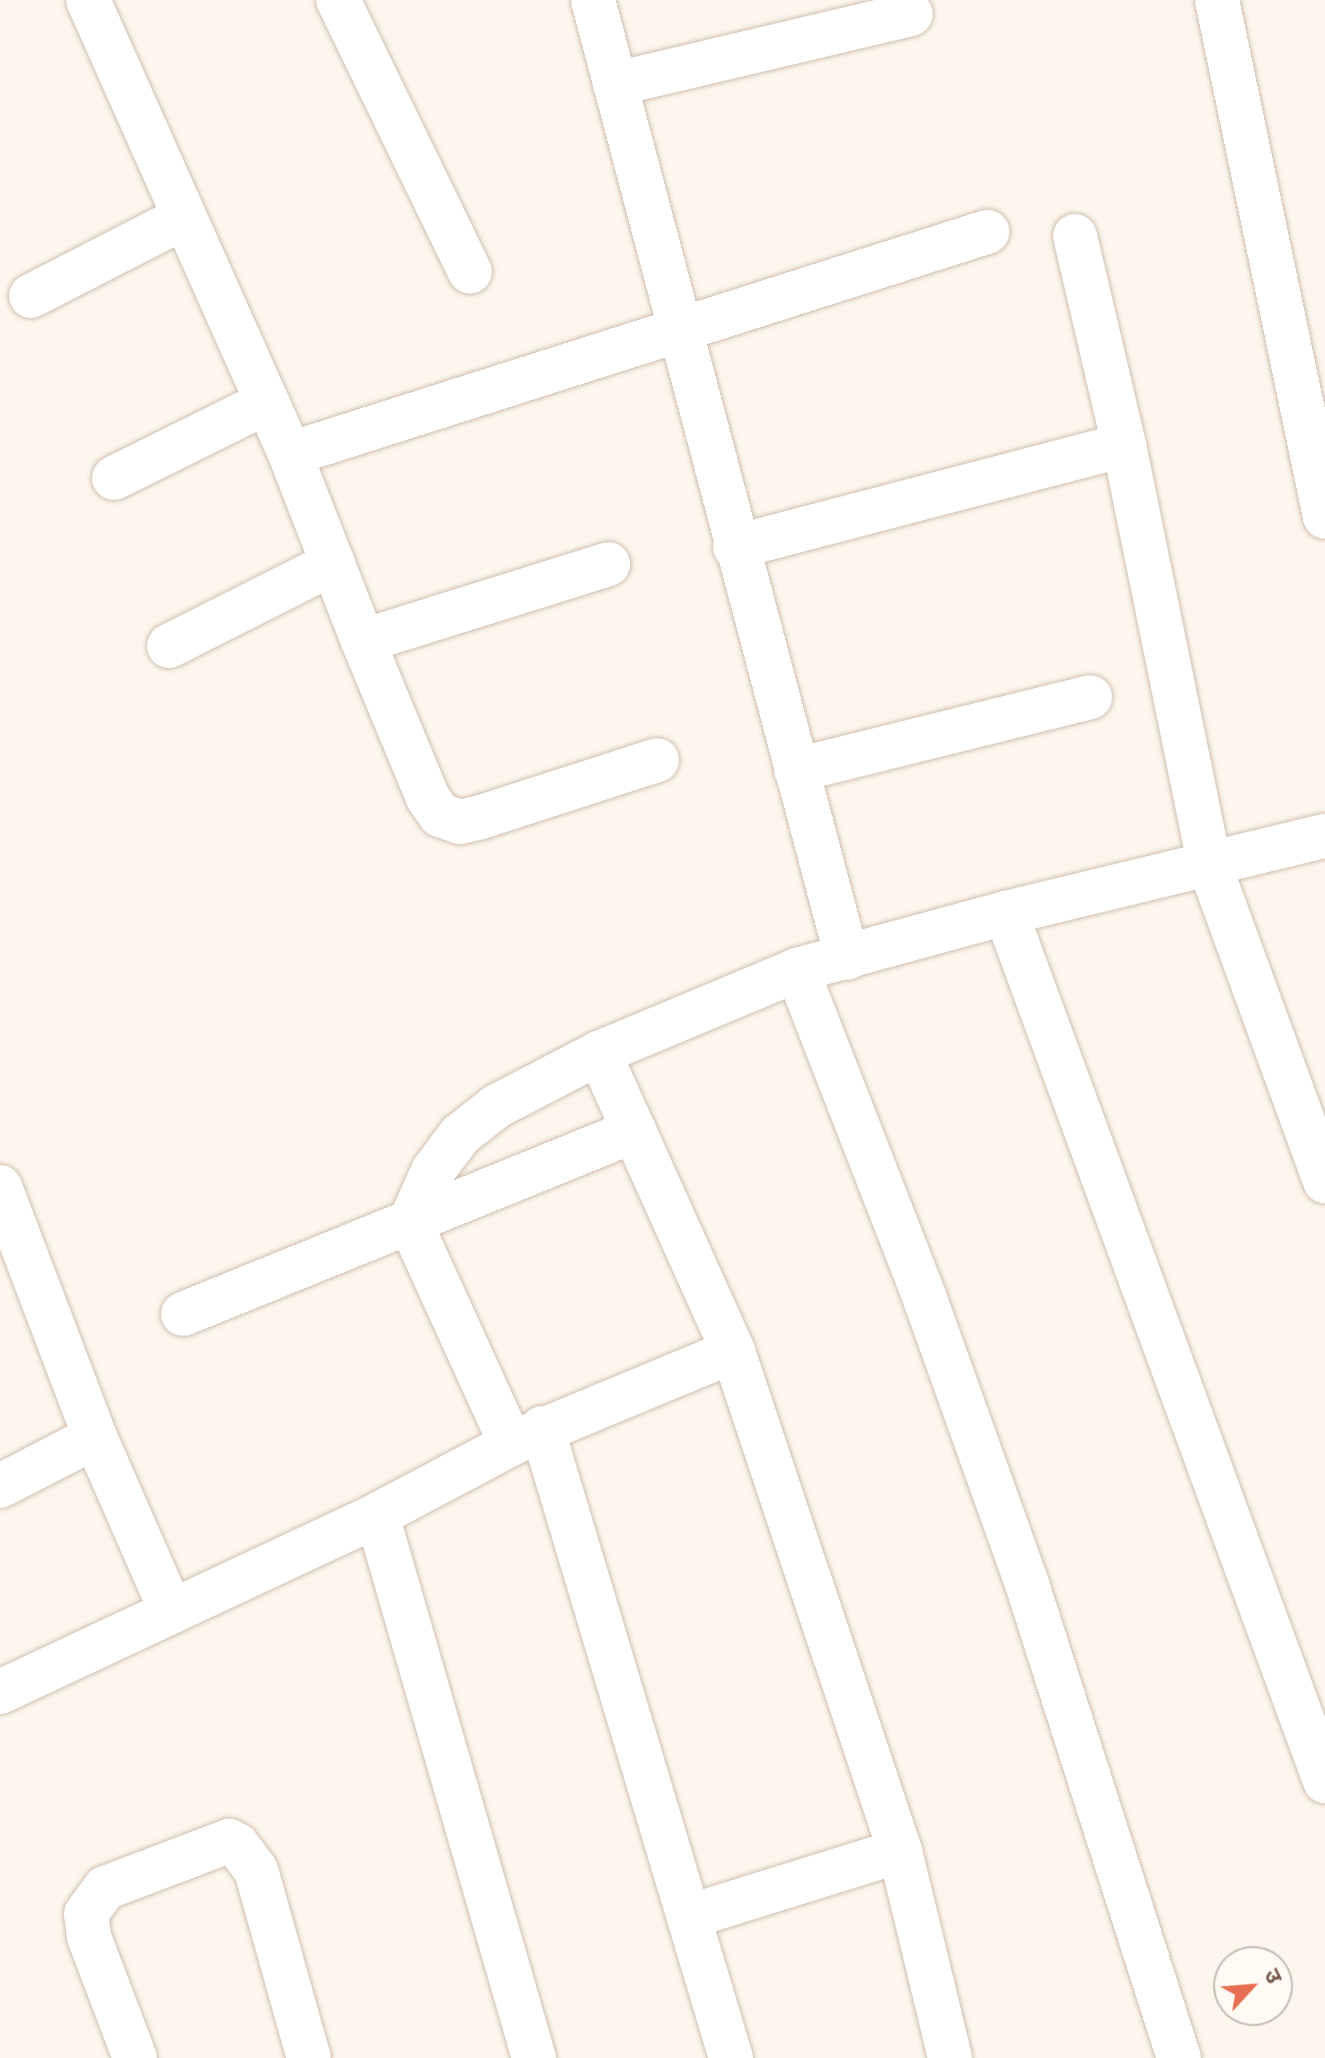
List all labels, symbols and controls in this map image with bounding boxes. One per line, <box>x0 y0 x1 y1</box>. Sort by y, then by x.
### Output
north arrow <box>1213 1946 1293 2026</box>
text: उ <box>1258 1964 1288 1988</box>

